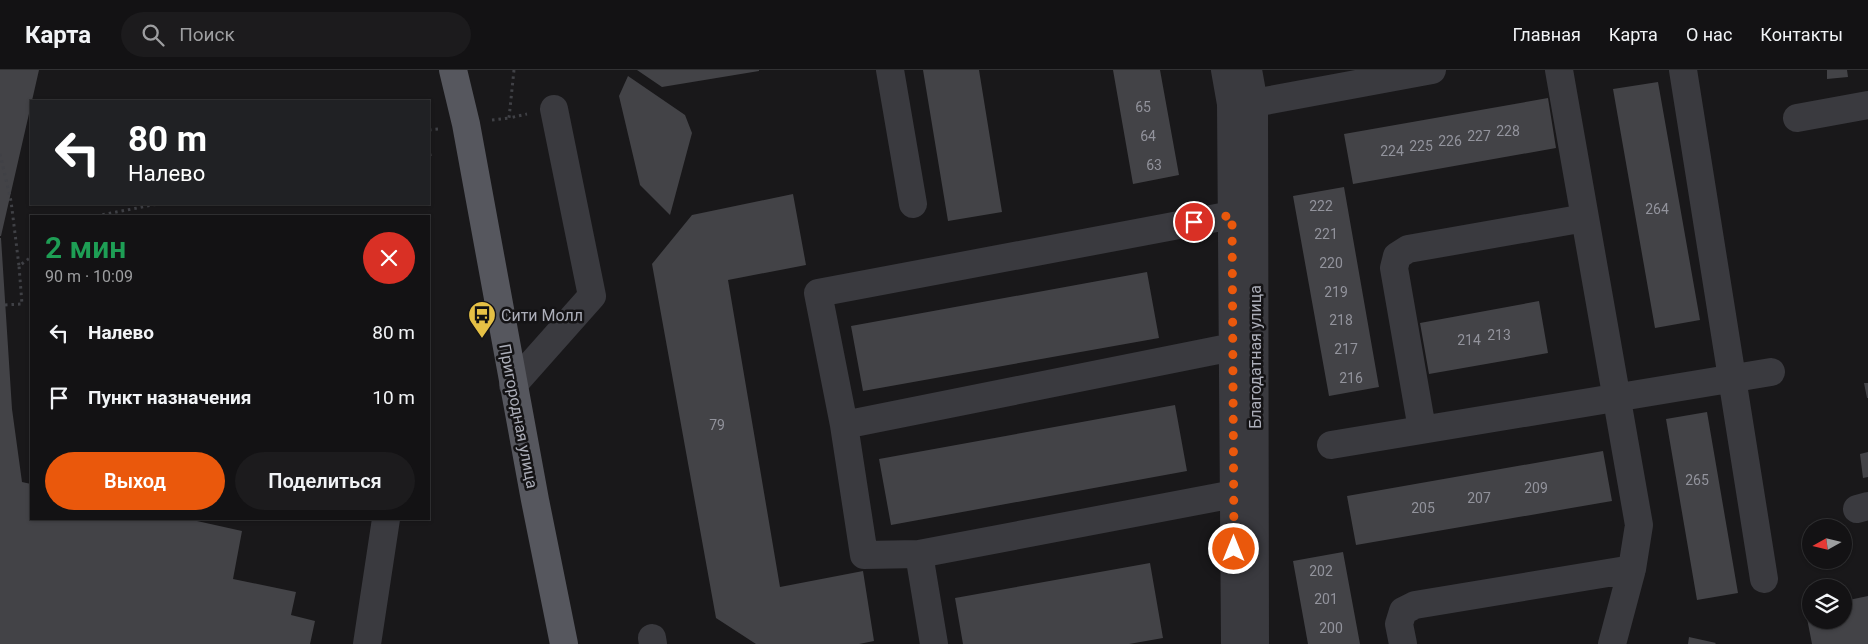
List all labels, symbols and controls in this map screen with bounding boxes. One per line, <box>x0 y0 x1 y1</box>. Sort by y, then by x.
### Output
search box <box>121 12 471 57</box>
text: Карта <box>25 21 91 49</box>
icon: search <box>139 21 167 49</box>
text: Поиск <box>179 23 235 46</box>
text: Главная <box>1512 24 1581 45</box>
text: Карта <box>1609 24 1658 45</box>
text: О нас <box>1686 24 1732 45</box>
text: Контакты <box>1760 24 1843 45</box>
house number: 65 <box>1135 99 1151 115</box>
text: 80 m <box>128 119 207 160</box>
icon: left <box>45 120 110 185</box>
house number: 228 <box>1496 123 1520 139</box>
house number: 64 <box>1140 128 1156 144</box>
house number: 227 <box>1467 128 1491 144</box>
house number: 226 <box>1438 133 1462 149</box>
house number: 225 <box>1409 138 1433 154</box>
house number: 224 <box>1380 143 1404 159</box>
house number: 63 <box>1146 157 1162 173</box>
text: Налево <box>128 161 205 186</box>
house number: 222 <box>1309 198 1333 214</box>
pin <box>1173 201 1215 243</box>
house number: 264 <box>1645 201 1669 217</box>
icon: arrive <box>1180 208 1208 236</box>
house number: 221 <box>1314 226 1338 242</box>
text: 2 мин <box>45 230 126 265</box>
button: close <box>363 232 415 284</box>
house number: 220 <box>1319 255 1343 271</box>
text: 90 m · 10:09 <box>45 267 133 286</box>
house number: 219 <box>1324 284 1348 300</box>
street label: Благодатная улица <box>1246 285 1265 429</box>
bus stop icon: Сити Молл <box>467 300 497 339</box>
place label: Сити Молл <box>501 306 583 325</box>
house number: 218 <box>1329 312 1353 328</box>
icon: left <box>45 319 73 347</box>
text: Налево <box>88 321 154 344</box>
text: 80 m <box>372 321 415 344</box>
house number: 213 <box>1487 327 1511 343</box>
house number: 214 <box>1457 332 1481 348</box>
house number: 217 <box>1334 341 1358 357</box>
street label: Пригородная улица <box>495 342 542 490</box>
house number: 216 <box>1339 370 1363 386</box>
icon: arrive <box>45 384 73 412</box>
text: Пункт назначения <box>88 386 251 409</box>
text: 10 m <box>372 386 415 409</box>
house number: 79 <box>709 417 725 433</box>
button: Выход <box>45 452 225 510</box>
button: Поделиться <box>235 452 415 510</box>
house number: 265 <box>1685 472 1709 488</box>
house number: 209 <box>1524 480 1548 496</box>
house number: 207 <box>1467 490 1491 506</box>
house number: 205 <box>1411 500 1435 516</box>
north arrow <box>1802 519 1852 569</box>
map controls <box>1802 519 1852 629</box>
position arrow <box>1207 522 1259 574</box>
house number: 202 <box>1309 563 1333 579</box>
button: layers <box>1802 579 1852 629</box>
house number: 201 <box>1314 591 1338 607</box>
house number: 200 <box>1319 620 1343 636</box>

